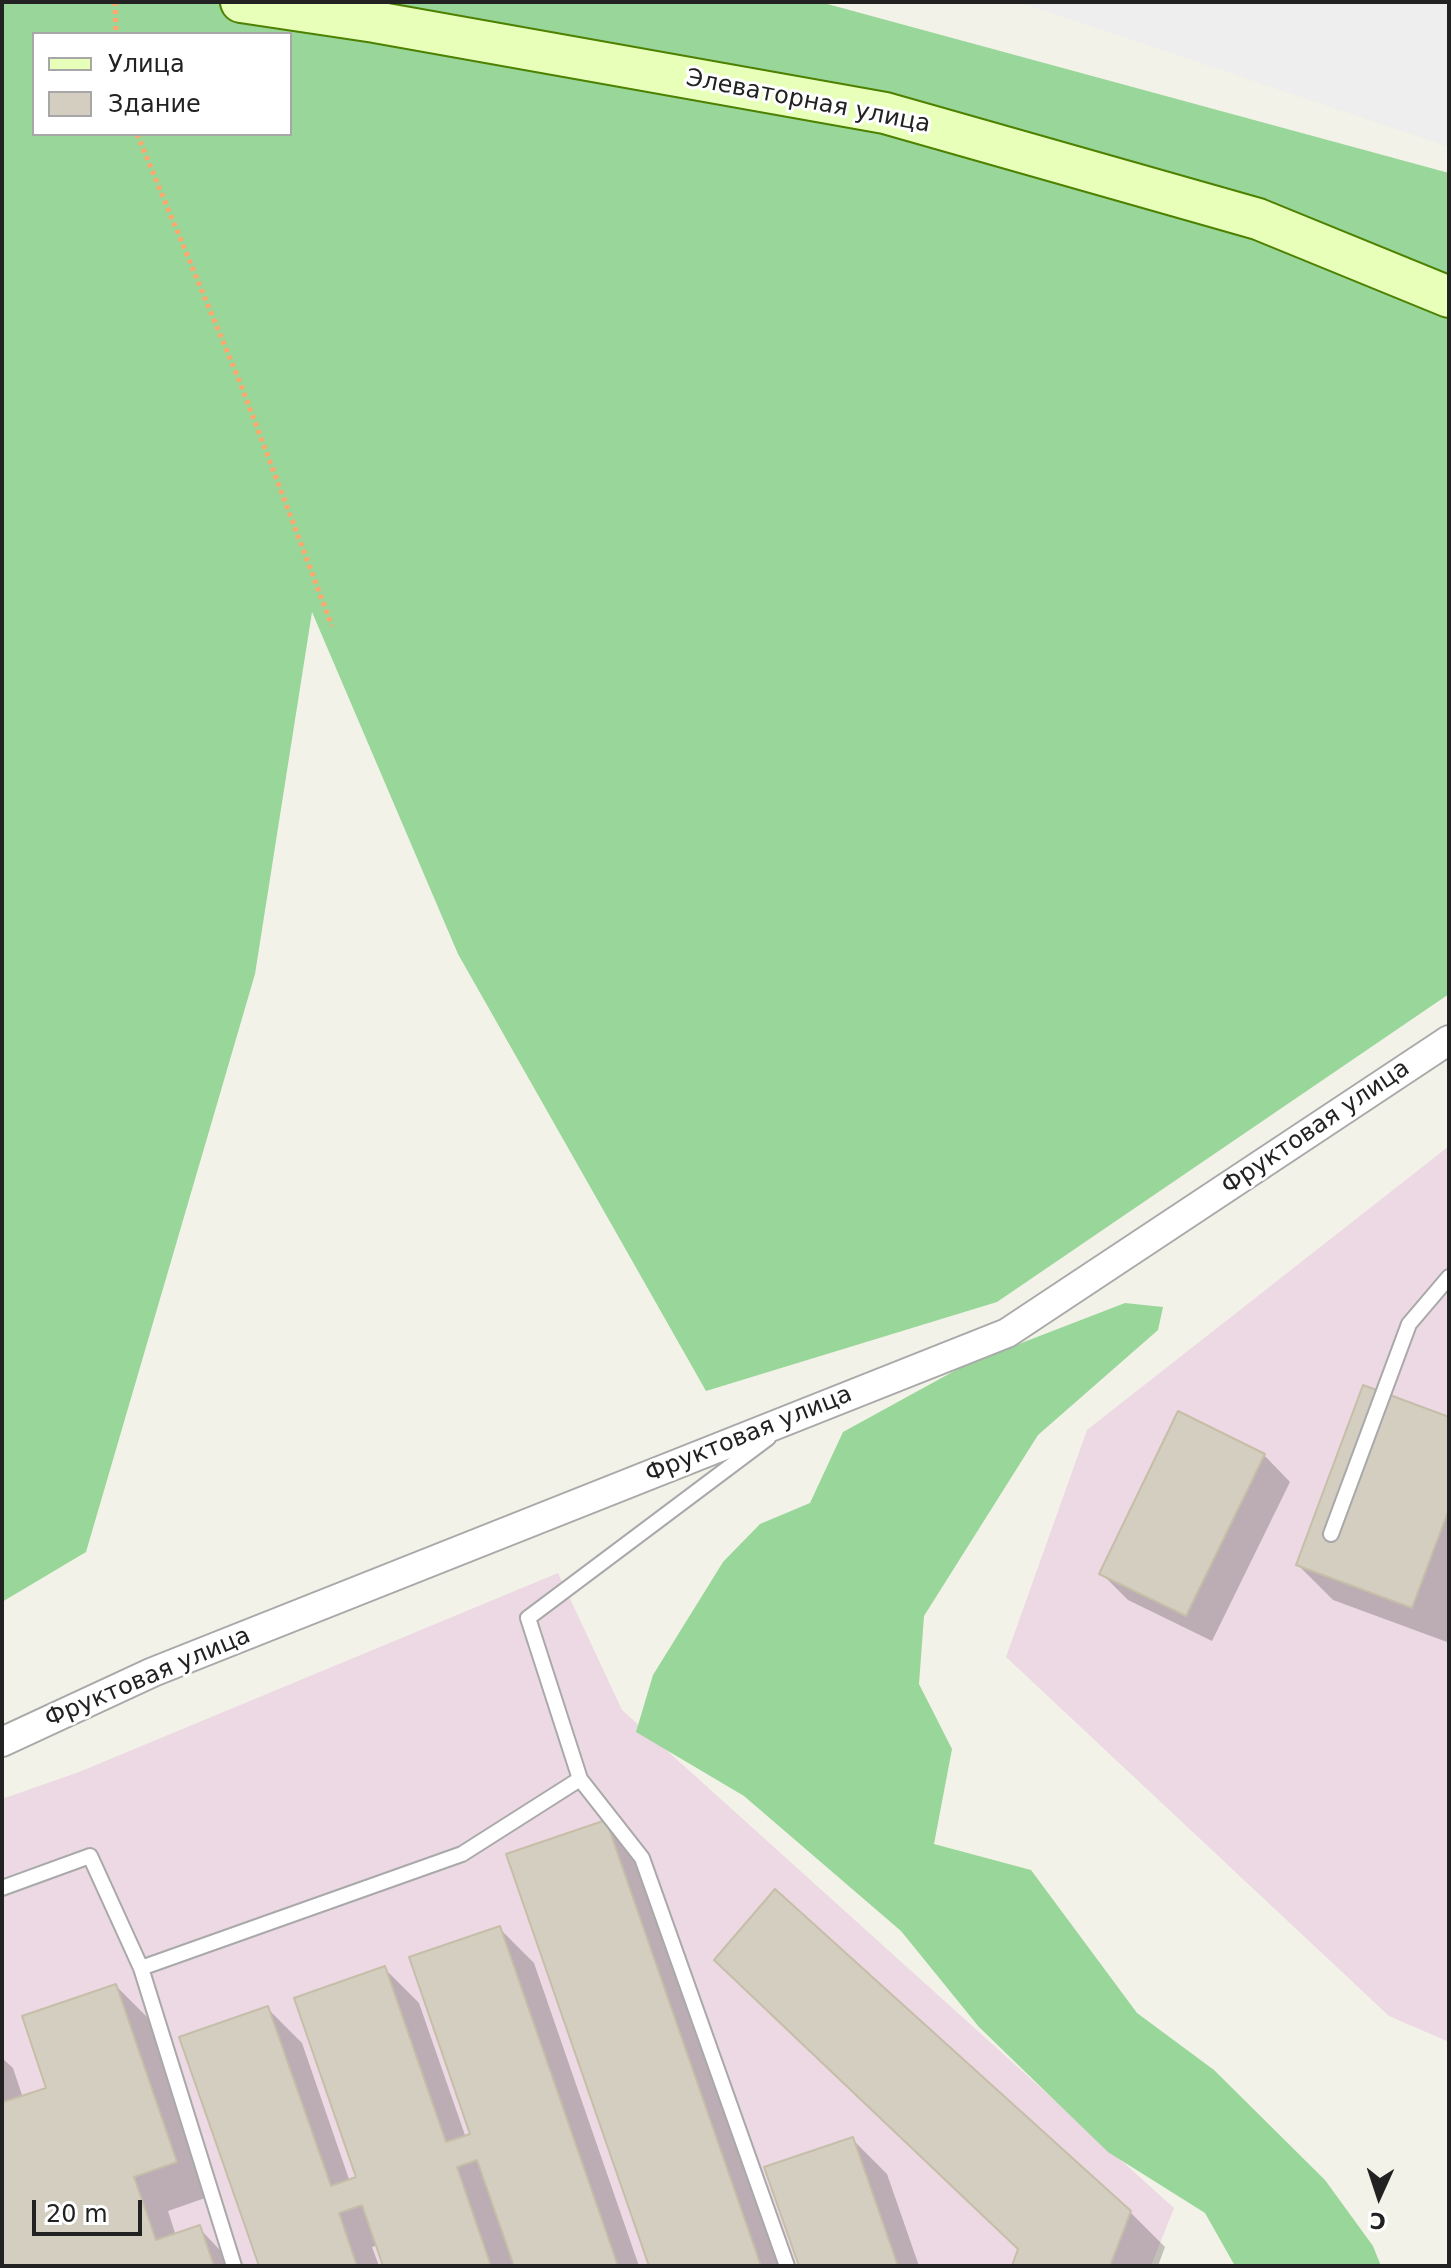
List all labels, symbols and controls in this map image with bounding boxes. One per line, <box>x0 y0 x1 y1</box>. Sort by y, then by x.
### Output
legend <box>32 32 292 136</box>
text: Улица <box>108 50 185 78</box>
street label: Элеваторная улица <box>683 64 933 140</box>
text: Здание <box>108 90 201 118</box>
street label: Фруктовая улица <box>1217 1054 1415 1202</box>
street label: Фруктовая улица <box>641 1380 857 1490</box>
street label: Фруктовая улица <box>41 1622 255 1734</box>
north arrow <box>1339 2156 1419 2236</box>
scale bar <box>36 2184 146 2234</box>
text: 20 m <box>46 2200 108 2228</box>
text: С <box>1369 2208 1386 2233</box>

